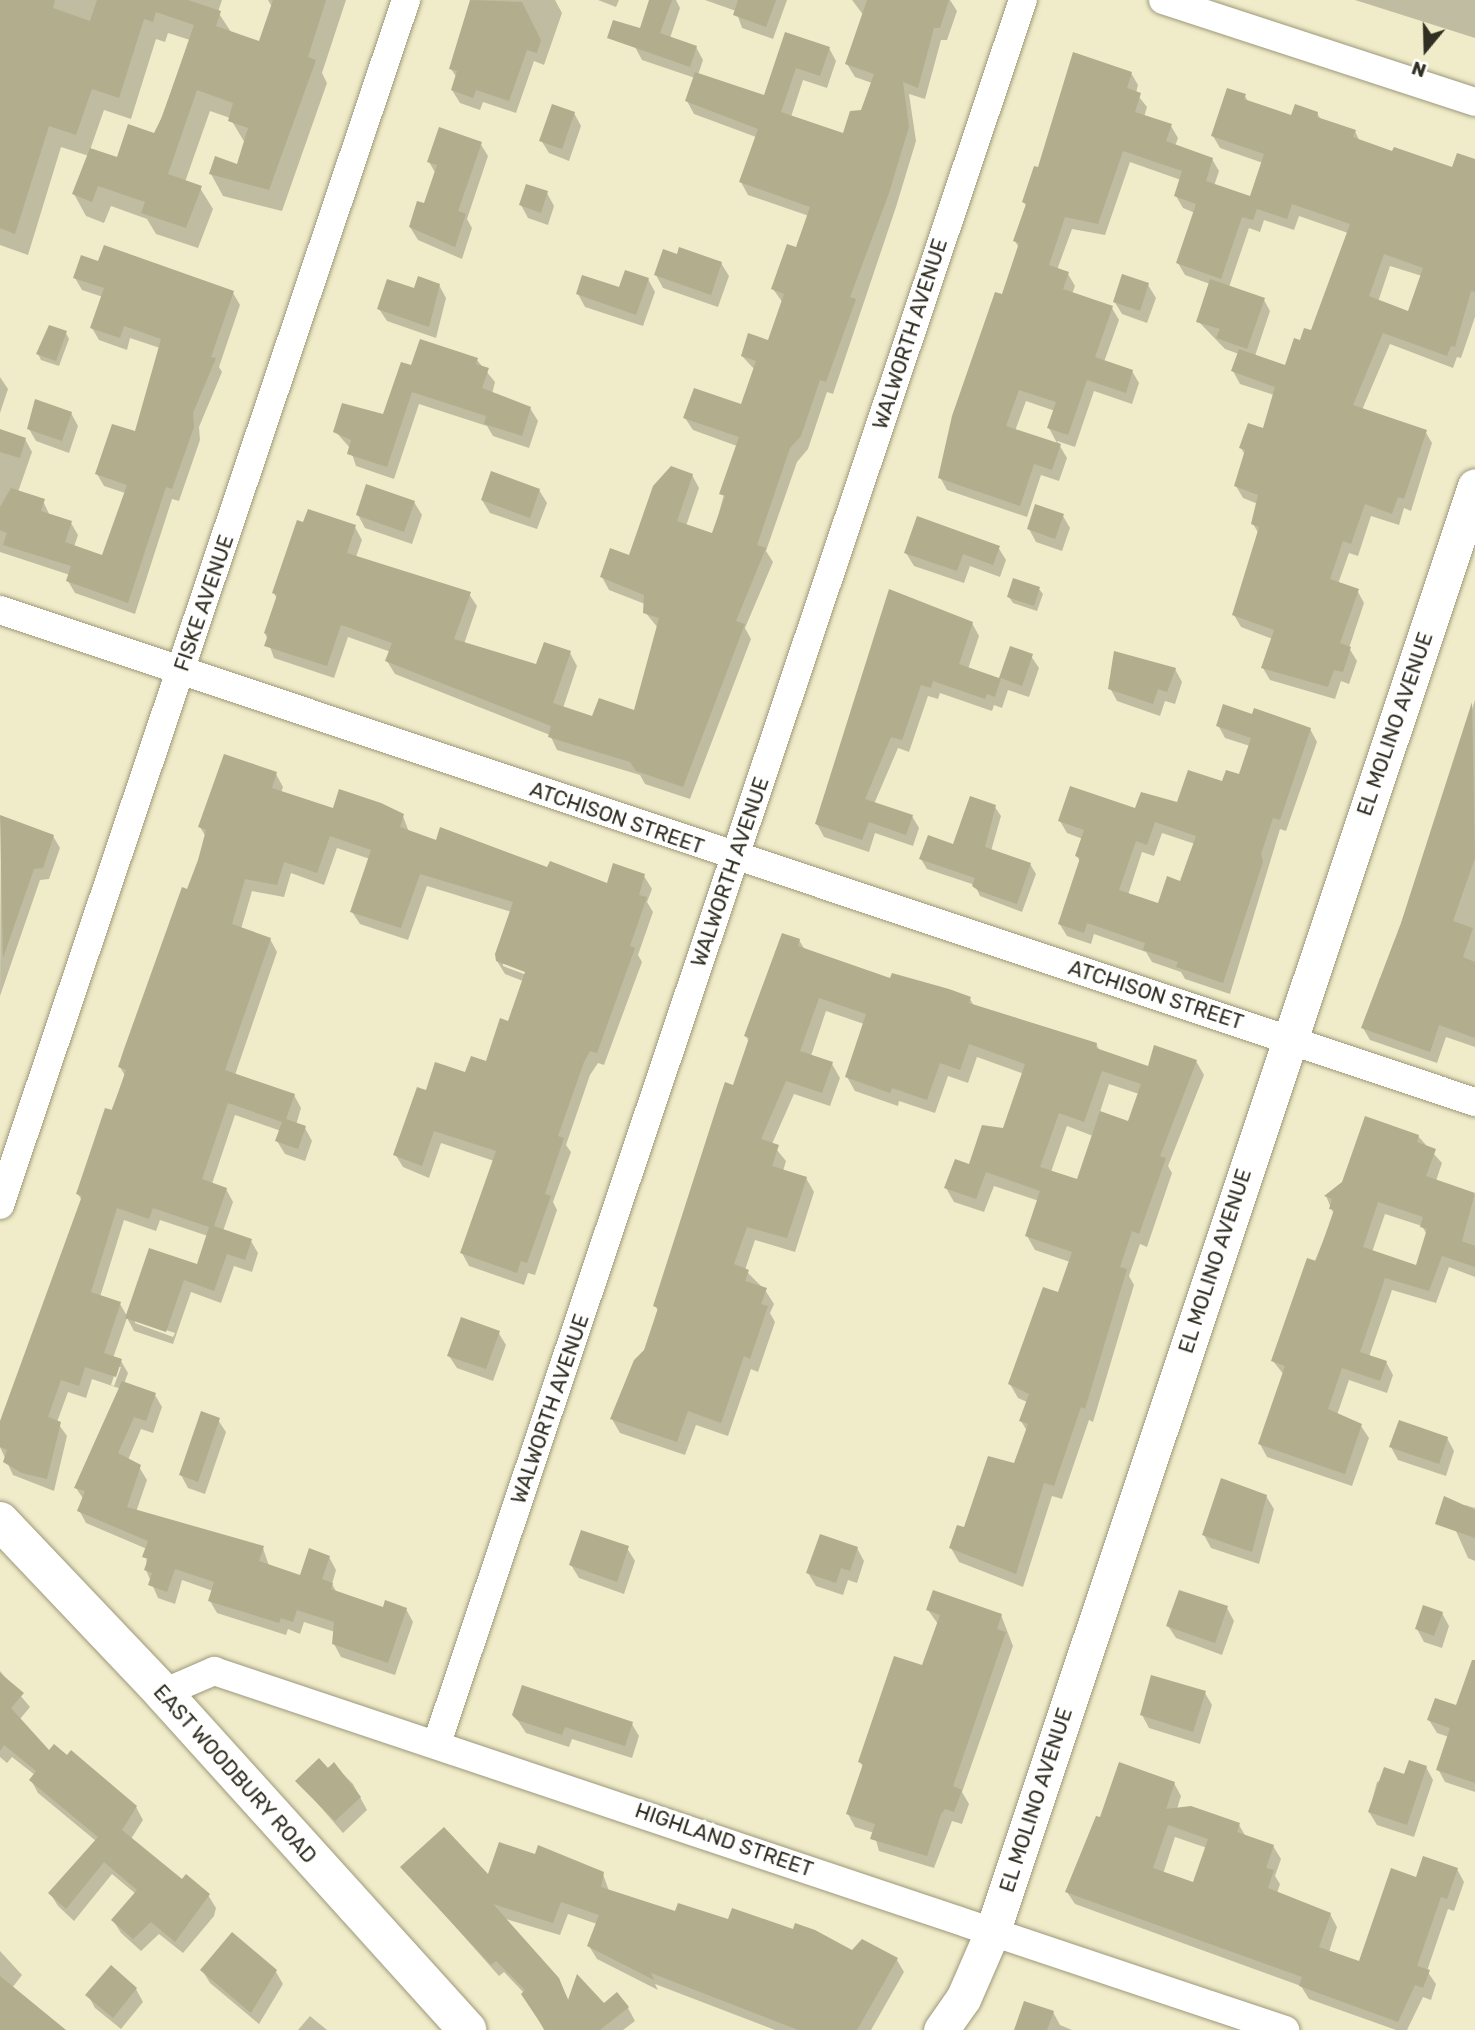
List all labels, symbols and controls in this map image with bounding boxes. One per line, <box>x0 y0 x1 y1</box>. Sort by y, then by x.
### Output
north arrow <box>1391 14 1461 84</box>
text: N <box>1409 56 1429 82</box>
street label: WALWORTH AVENUE <box>867 235 953 433</box>
street label: FISKE AVENUE <box>169 531 239 675</box>
street label: EL MOLINO AVENUE <box>1352 628 1438 820</box>
street label: WALWORTH AVENUE <box>686 774 774 970</box>
street label: ATCHISON STREET <box>527 776 707 860</box>
street label: ATCHISON STREET <box>1065 955 1247 1035</box>
street label: EL MOLINO AVENUE <box>1173 1165 1257 1357</box>
street label: WALWORTH AVENUE <box>506 1311 594 1507</box>
street label: EAST WOODBURY ROAD <box>148 1679 322 1869</box>
street label: EL MOLINO AVENUE <box>994 1704 1078 1896</box>
street label: HIGHLAND STREET <box>632 1798 816 1882</box>

